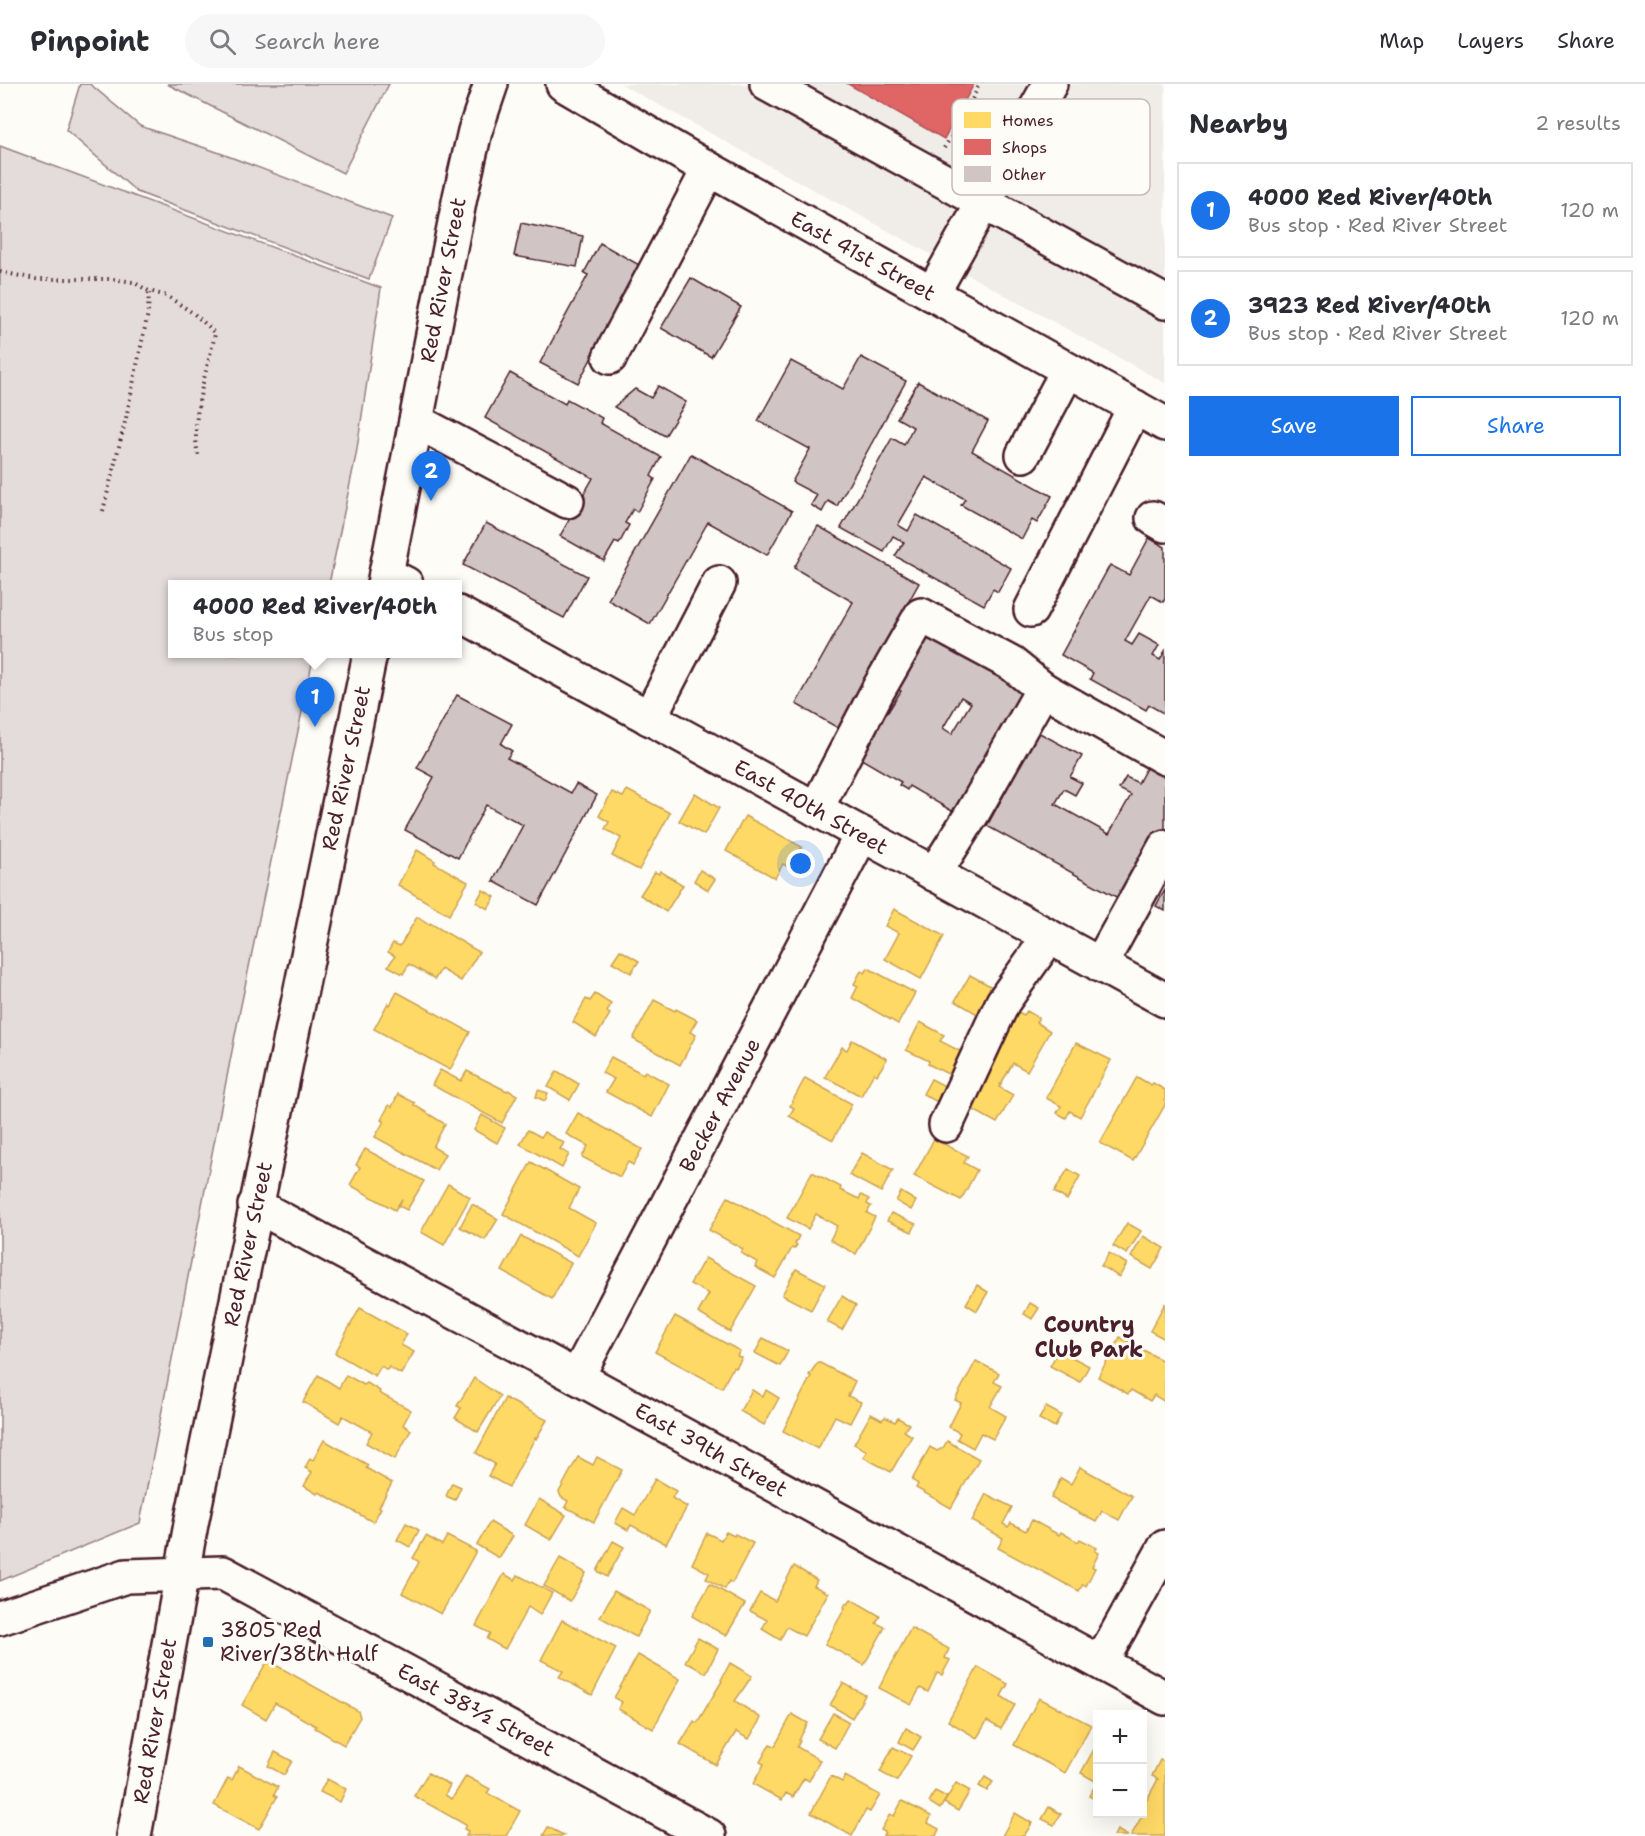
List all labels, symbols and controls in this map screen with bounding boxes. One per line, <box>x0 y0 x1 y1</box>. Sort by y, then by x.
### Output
search box <box>185 14 605 68</box>
text: Pinpoint <box>30 22 149 60</box>
icon: search <box>206 25 239 58</box>
text: Search here <box>254 27 380 56</box>
text: Map <box>1379 27 1424 55</box>
text: Layers <box>1457 27 1524 55</box>
text: Share <box>1557 27 1615 55</box>
legend <box>952 99 1150 195</box>
text: Nearby <box>1189 106 1288 141</box>
text: Homes <box>1002 110 1054 131</box>
text: 2 results <box>1535 110 1621 136</box>
text: Shops <box>1002 137 1047 158</box>
text: Other <box>1002 164 1046 185</box>
text: 4000 Red River/40th <box>1248 183 1492 212</box>
street label: Red River Street <box>413 195 473 365</box>
text: 1 <box>1206 197 1215 223</box>
text: 120 m <box>1560 197 1619 223</box>
street label: East 41st Street <box>785 205 941 307</box>
text: Bus stop · Red River Street <box>1248 212 1508 238</box>
text: 3923 Red River/40th <box>1248 291 1491 320</box>
text: 2 <box>1204 305 1218 331</box>
text: 120 m <box>1560 305 1619 331</box>
text: Bus stop · Red River Street <box>1248 320 1508 346</box>
button: Save <box>1189 396 1399 456</box>
button: Share <box>1411 396 1621 456</box>
pin: 2 <box>412 452 450 501</box>
popup <box>168 580 462 658</box>
text: 4000 Red River/40th <box>193 592 437 621</box>
text: Bus stop <box>193 621 274 647</box>
pin: 1 <box>296 678 334 727</box>
street label: Red River Street <box>315 683 377 853</box>
street label: East 40th Street <box>729 753 893 861</box>
your location <box>786 849 815 878</box>
street label: Becker Avenue <box>673 1033 767 1177</box>
street label: Red River Street <box>217 1159 279 1329</box>
district label: Country Club Park <box>1035 1310 1143 1364</box>
street label: East 39th Street <box>629 1396 793 1504</box>
place label: 3805 Red River/38th Half <box>220 1616 378 1668</box>
marker: 3805 Red River/38th Half <box>201 1635 215 1649</box>
street label: Red River Street <box>127 1636 183 1806</box>
street label: East 38½ Street <box>392 1657 560 1763</box>
map controls <box>1093 1710 1147 1818</box>
button: + <box>1093 1710 1147 1764</box>
button: − <box>1093 1764 1147 1818</box>

